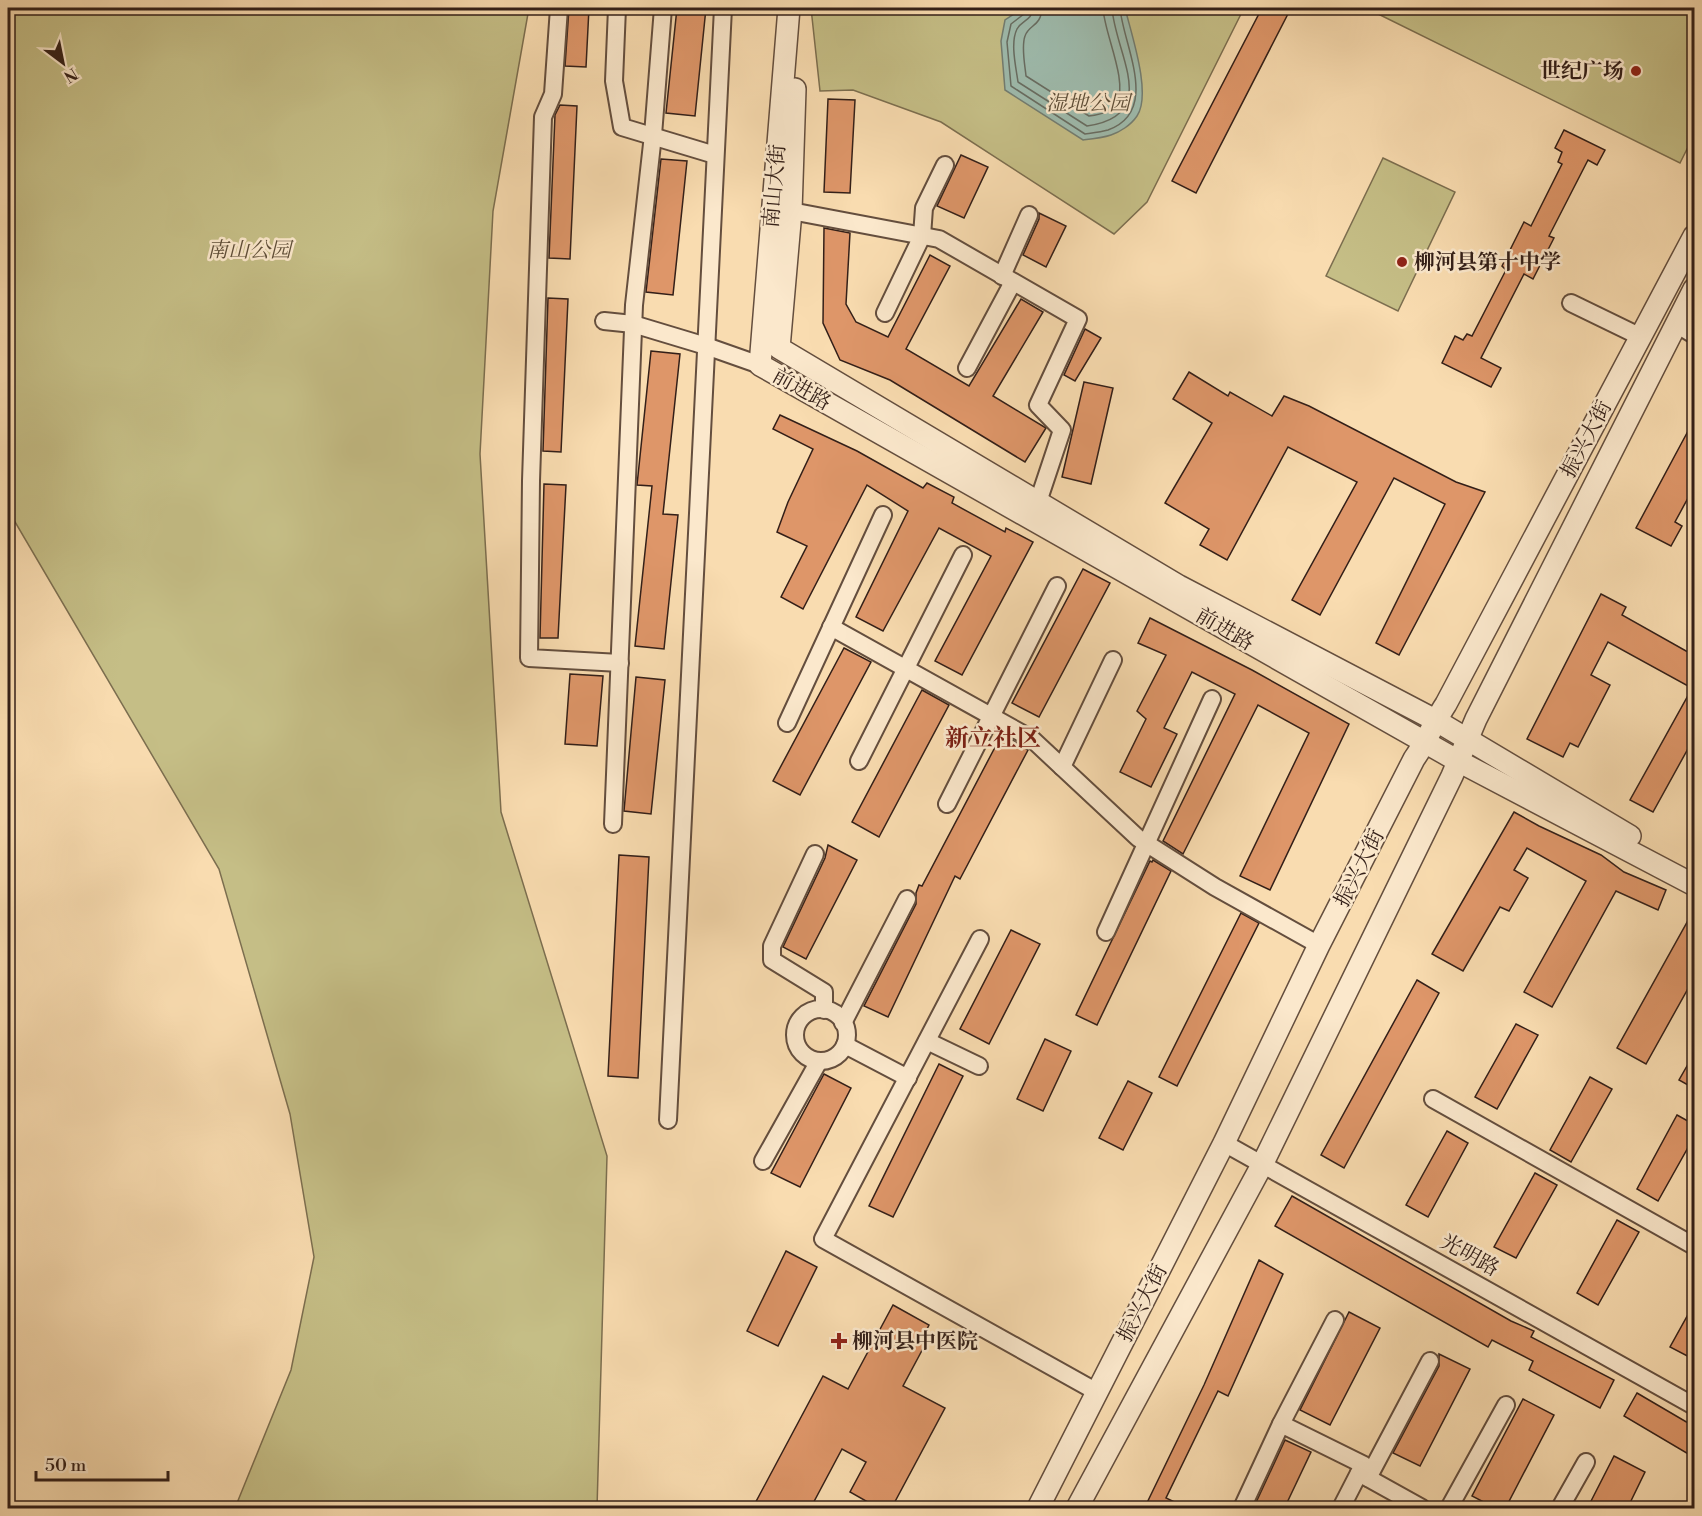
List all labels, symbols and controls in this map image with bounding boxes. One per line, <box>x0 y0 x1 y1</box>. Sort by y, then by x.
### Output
north arrow <box>33 33 93 93</box>
place label: 世纪广场 <box>1540 59 1624 85</box>
text: N <box>59 63 81 87</box>
marker: 世纪广场 <box>1629 64 1643 78</box>
park label: 湿地公园 <box>1046 91 1133 117</box>
street label: 南山大街 <box>758 143 792 229</box>
park label: 南山公园 <box>207 238 294 264</box>
place label: 柳河县第十中学 <box>1414 250 1561 276</box>
marker: 柳河县第十中学 <box>1395 255 1409 269</box>
street label: 前进路 <box>768 363 835 417</box>
street label: 振兴大街 <box>1556 396 1618 483</box>
street label: 前进路 <box>1191 603 1258 657</box>
district label: 新立社区 <box>945 724 1041 754</box>
street label: 振兴大街 <box>1329 825 1391 912</box>
street label: 光明路 <box>1436 1229 1503 1283</box>
street label: 振兴大街 <box>1112 1260 1174 1347</box>
place label: 柳河县中医院 <box>852 1329 978 1355</box>
marker: 柳河县中医院 <box>830 1332 848 1350</box>
scale bar <box>36 1444 168 1482</box>
text: 50 m <box>45 1454 87 1477</box>

